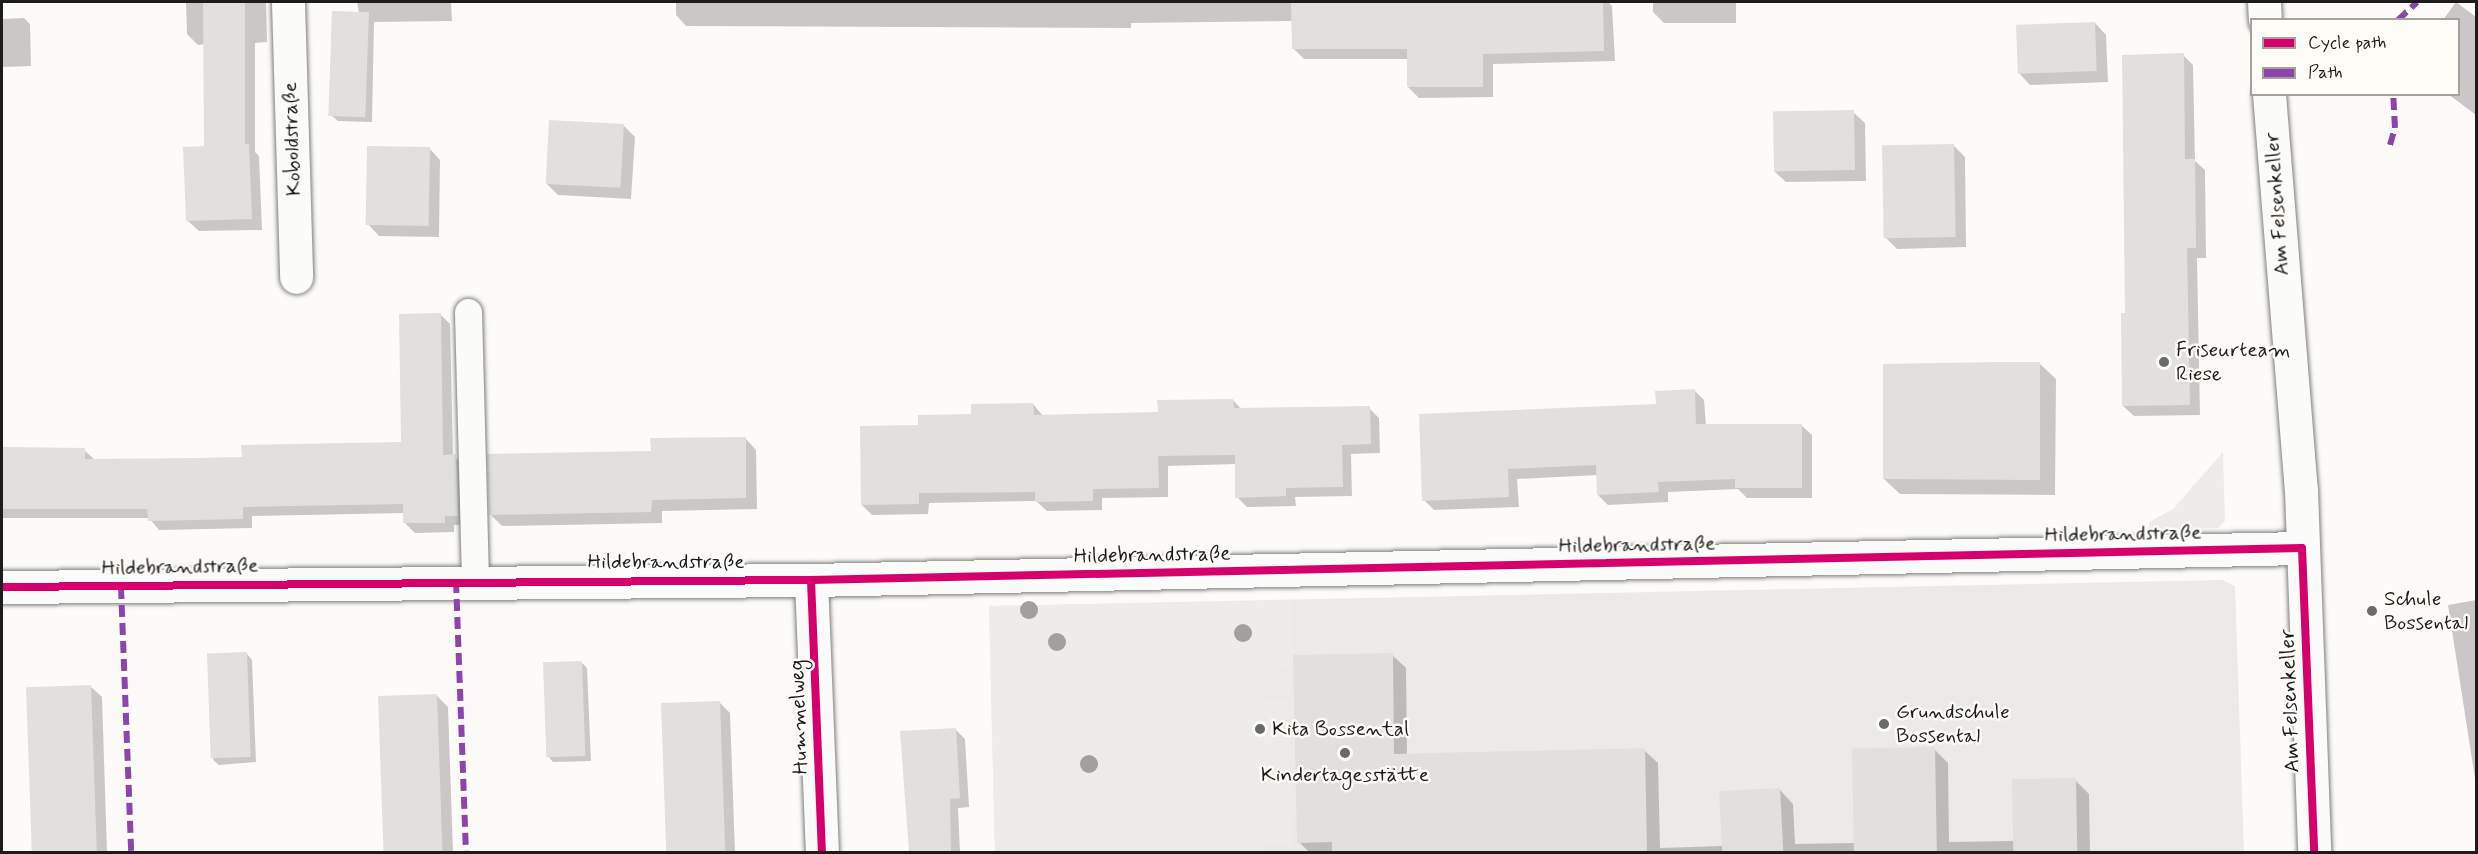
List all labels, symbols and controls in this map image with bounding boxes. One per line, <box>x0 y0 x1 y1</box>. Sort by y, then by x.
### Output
legend <box>2250 18 2460 96</box>
text: Cycle path <box>2308 31 2386 55</box>
text: Path <box>2308 61 2343 85</box>
street label: Koboldstraße <box>277 82 307 196</box>
street label: Am Felsenkeller <box>2260 133 2294 275</box>
place label: Friseurteam Riese <box>2176 337 2291 387</box>
marker: Friseurteam Riese <box>2157 355 2171 369</box>
street label: Hildebrandstraße <box>2044 520 2202 548</box>
street label: Hildebrandstraße <box>1558 531 1716 559</box>
street label: Hildebrandstraße <box>1073 541 1231 569</box>
street label: Hildebrandstraße <box>588 549 744 575</box>
street label: Hildebrandstraße <box>101 553 259 581</box>
place label: Schule Bossental <box>2384 586 2468 636</box>
marker: Schule Bossental <box>2365 604 2379 618</box>
street label: Am Felsenkeller <box>2275 630 2305 772</box>
street label: Hummelweg <box>784 659 814 775</box>
place label: Grundschule Bossental <box>1896 699 2010 749</box>
place label: Kita Bossental <box>1272 716 1399 742</box>
marker: Grundschule Bossental <box>1877 717 1891 731</box>
marker: Kita Bossental <box>1253 722 1267 736</box>
marker: Kindertagesstätte <box>1338 746 1352 760</box>
place label: Kindertagesstätte <box>1261 762 1429 788</box>

